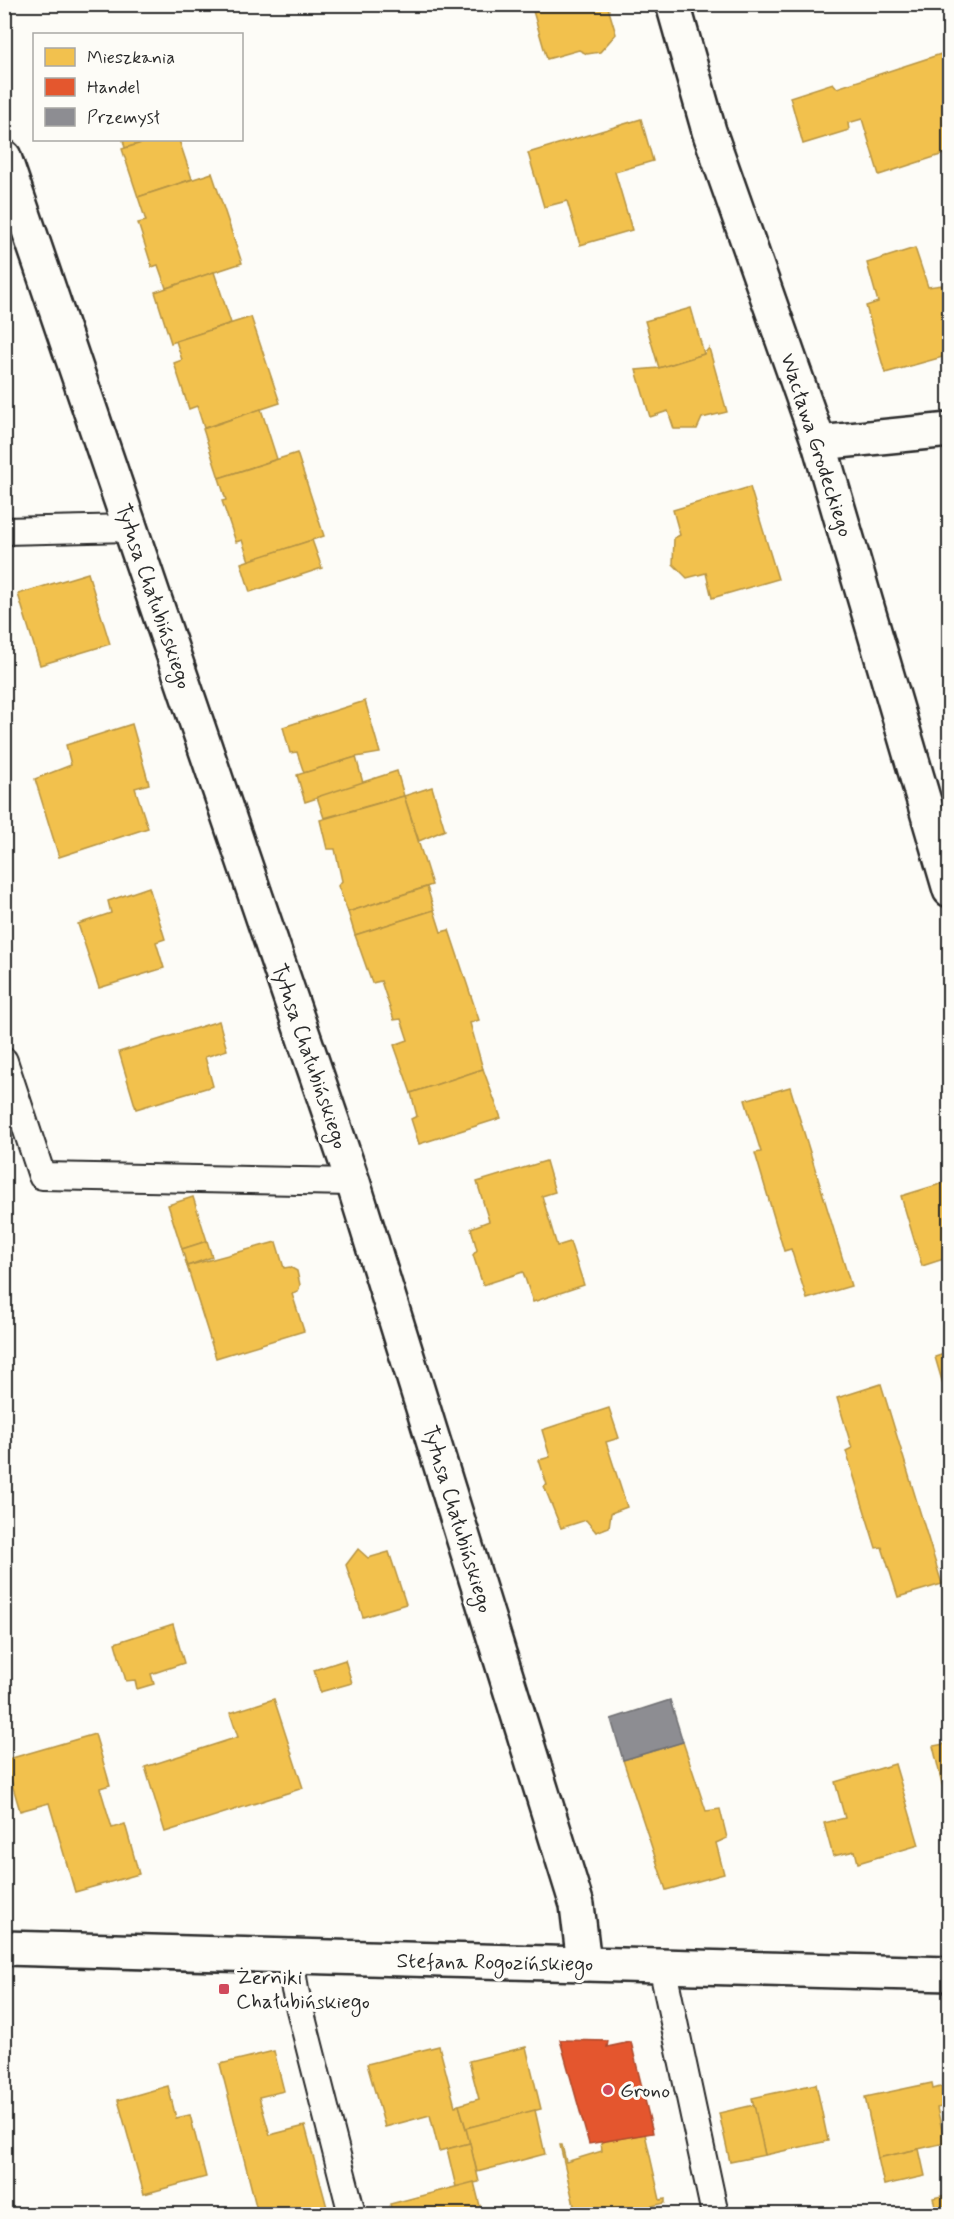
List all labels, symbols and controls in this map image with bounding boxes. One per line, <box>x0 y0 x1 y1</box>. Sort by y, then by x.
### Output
legend <box>33 33 243 141</box>
text: Mieszkania <box>87 46 175 70</box>
text: Handel <box>87 76 140 100</box>
text: Przemysł <box>87 106 161 130</box>
street label: Wacława Grodeckiego <box>773 350 859 541</box>
street label: Tytusa Chałubińskiego <box>107 500 198 693</box>
street label: Tytusa Chałubińskiego <box>263 960 354 1153</box>
street label: Tytusa Chałubińskiego <box>414 1422 499 1617</box>
street label: Stefana Rogozińskiego <box>396 1947 593 1980</box>
place label: Żerniki Chałubińskiego <box>236 1964 370 2017</box>
marker: Żerniki Chałubińskiego <box>217 1982 231 1996</box>
place label: Grono <box>620 2077 670 2105</box>
marker: Grono <box>601 2083 615 2097</box>

